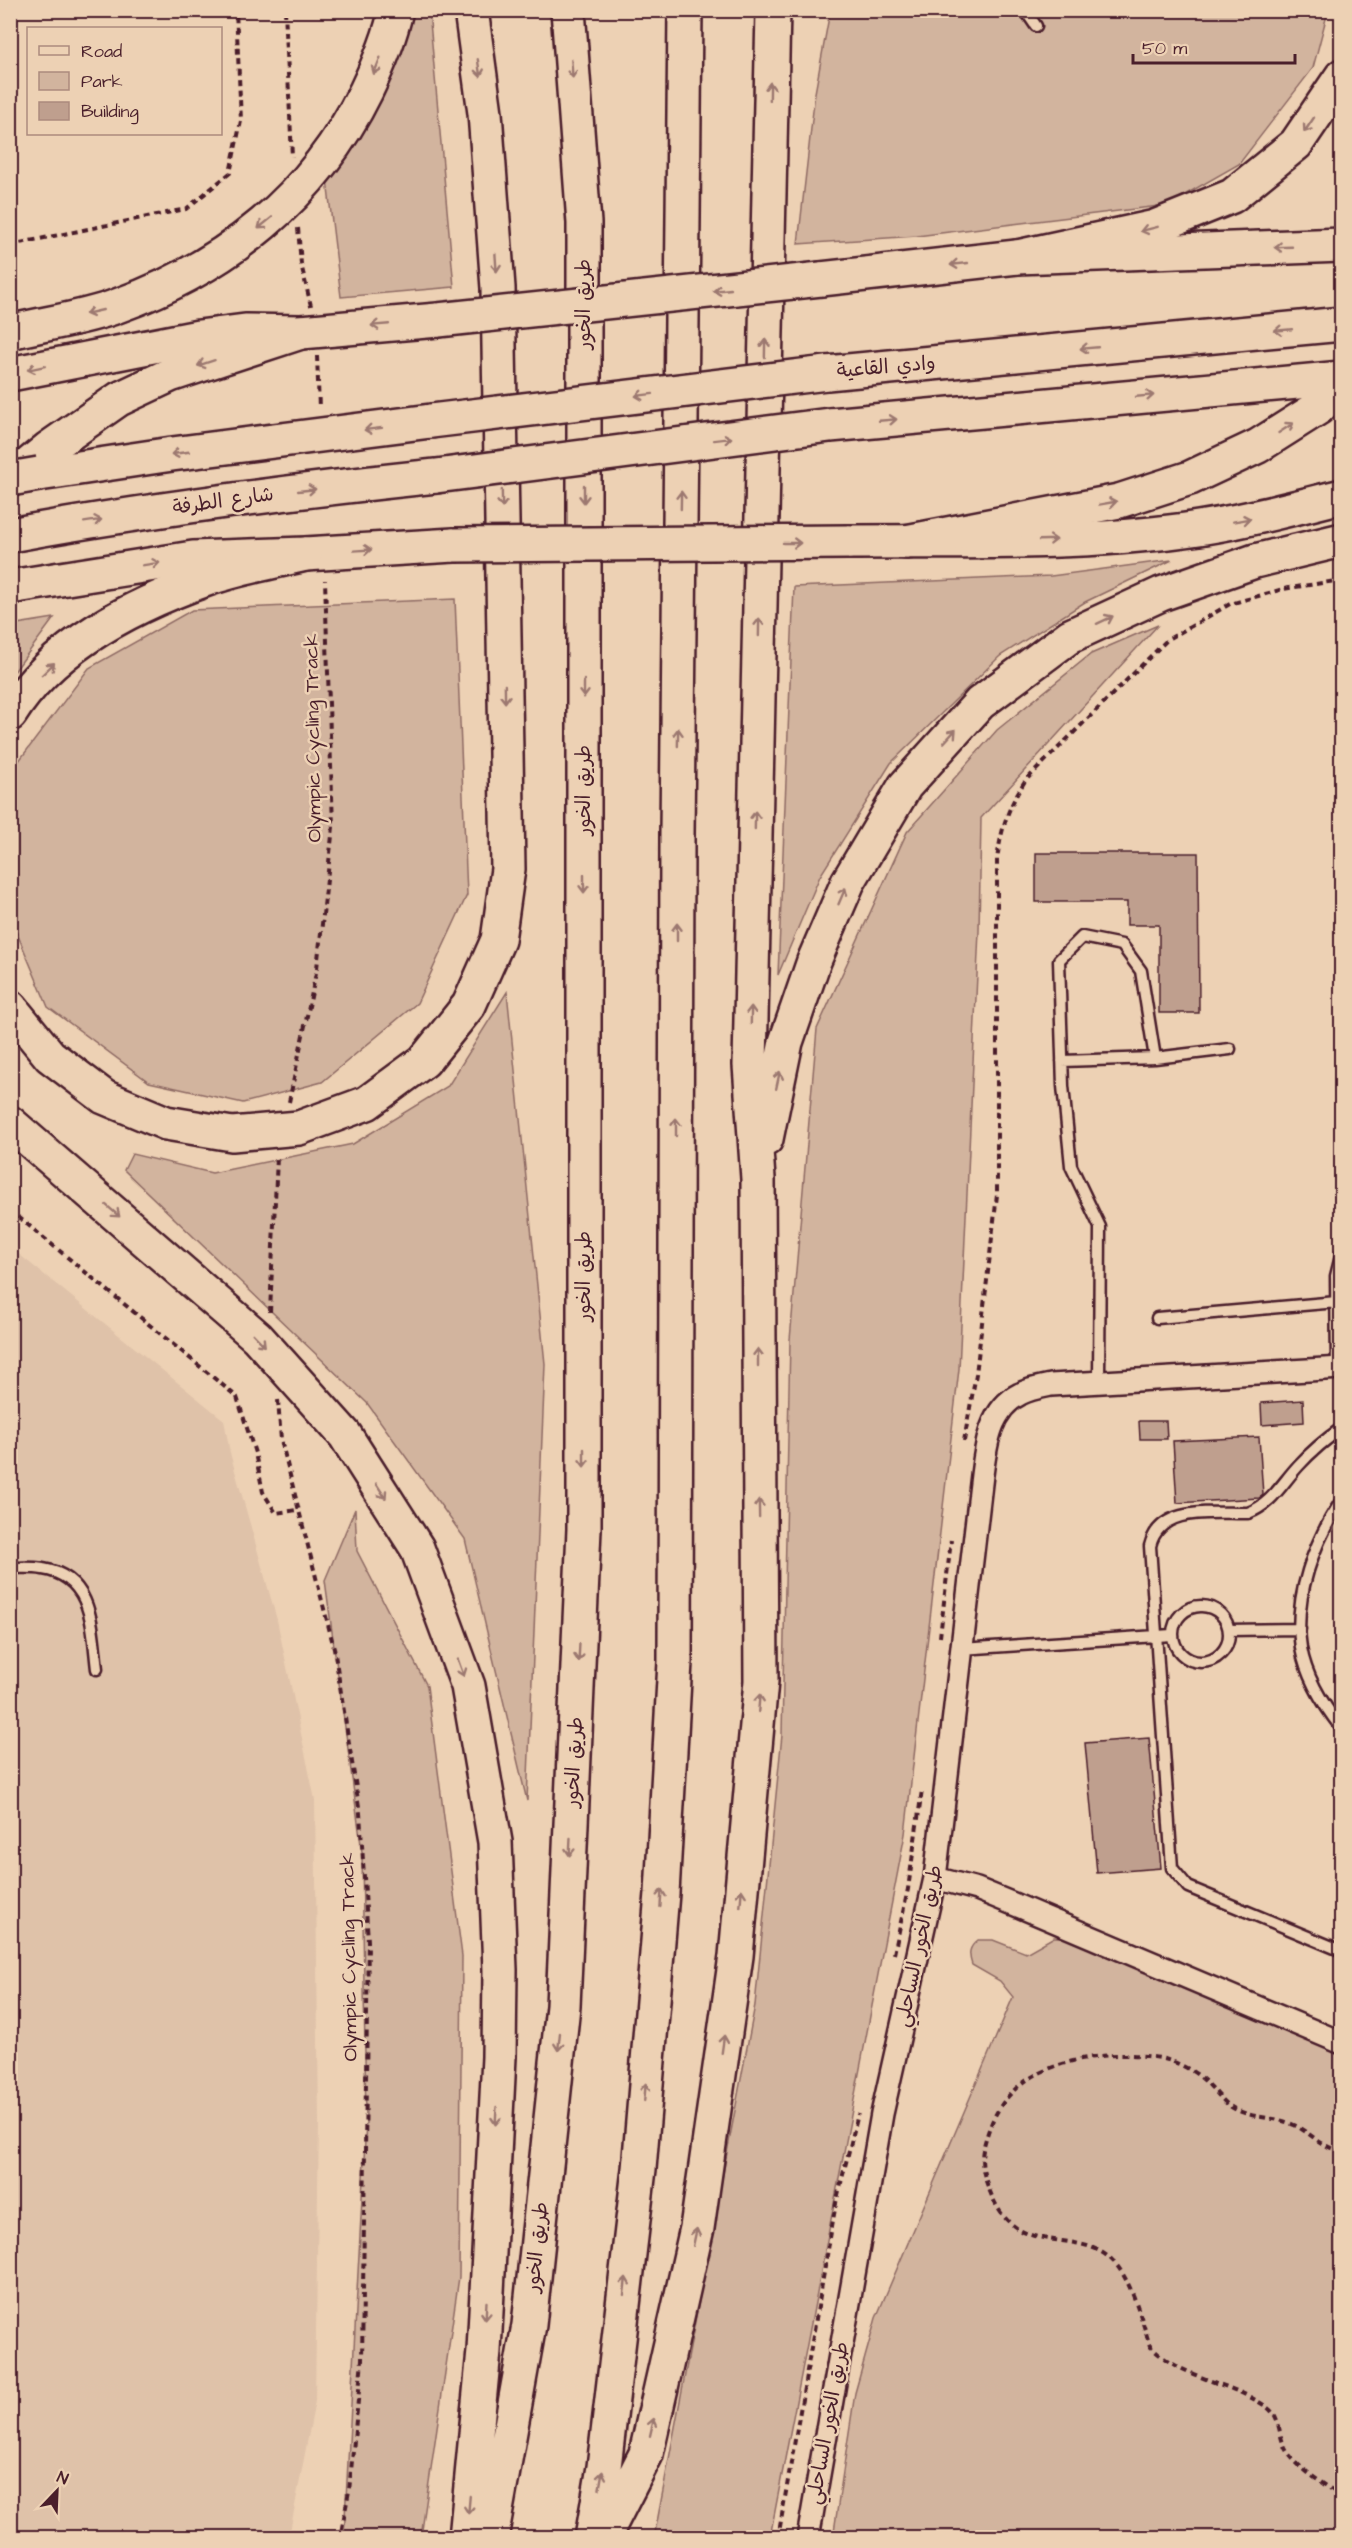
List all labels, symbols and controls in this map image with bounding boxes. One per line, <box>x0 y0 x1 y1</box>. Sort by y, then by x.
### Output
legend <box>27 27 222 135</box>
scale bar <box>1133 27 1295 65</box>
text: 50 m <box>1142 36 1187 61</box>
text: Road <box>81 39 122 64</box>
one-way arrow <box>371 56 382 75</box>
one-way arrow <box>473 58 484 78</box>
one-way arrow <box>567 58 578 78</box>
text: Park <box>81 69 123 94</box>
one-way arrow <box>765 82 776 102</box>
text: Building <box>81 99 139 125</box>
one-way arrow <box>1303 116 1315 133</box>
one-way arrow <box>257 216 273 229</box>
one-way arrow <box>1140 223 1159 235</box>
one-way arrow <box>1274 241 1294 253</box>
one-way arrow <box>491 252 502 272</box>
street label: طريق الخور <box>570 259 598 351</box>
one-way arrow <box>950 259 969 270</box>
one-way arrow <box>712 285 732 296</box>
one-way arrow <box>85 307 104 318</box>
one-way arrow <box>370 320 390 331</box>
one-way arrow <box>1274 325 1294 336</box>
one-way arrow <box>759 339 771 359</box>
one-way arrow <box>1080 343 1100 354</box>
street label: وادي القاعية <box>835 349 937 385</box>
one-way arrow <box>197 359 216 370</box>
one-way arrow <box>27 363 46 375</box>
one-way arrow <box>635 390 655 401</box>
one-way arrow <box>1134 390 1154 401</box>
one-way arrow <box>877 414 897 425</box>
one-way arrow <box>1277 422 1294 434</box>
one-way arrow <box>364 423 384 434</box>
one-way arrow <box>713 433 733 444</box>
one-way arrow <box>170 448 190 459</box>
street label: شارع الطرفة <box>171 480 275 522</box>
one-way arrow <box>297 484 317 495</box>
one-way arrow <box>578 484 590 504</box>
one-way arrow <box>496 489 508 509</box>
one-way arrow <box>675 491 686 511</box>
one-way arrow <box>1097 498 1117 509</box>
one-way arrow <box>1232 514 1251 525</box>
one-way arrow <box>83 515 103 526</box>
one-way arrow <box>1038 534 1058 545</box>
one-way arrow <box>782 537 802 549</box>
one-way arrow <box>353 545 373 556</box>
one-way arrow <box>141 559 161 570</box>
one-way arrow <box>1096 613 1114 625</box>
one-way arrow <box>753 618 764 638</box>
street label: Olympic Cycling Track <box>297 633 330 843</box>
one-way arrow <box>40 662 55 677</box>
one-way arrow <box>578 679 590 699</box>
one-way arrow <box>499 684 511 704</box>
one-way arrow <box>672 728 684 748</box>
one-way arrow <box>943 728 958 743</box>
street label: طريق الخور <box>570 745 598 837</box>
one-way arrow <box>749 811 760 831</box>
one-way arrow <box>578 874 590 894</box>
one-way arrow <box>837 888 848 906</box>
one-way arrow <box>671 923 683 943</box>
one-way arrow <box>745 1006 757 1026</box>
one-way arrow <box>773 1071 785 1090</box>
one-way arrow <box>670 1118 682 1138</box>
one-way arrow <box>105 1204 121 1217</box>
street label: طريق الخور <box>570 1231 598 1323</box>
one-way arrow <box>252 1332 266 1347</box>
one-way arrow <box>752 1348 764 1368</box>
one-way arrow <box>578 1447 590 1467</box>
one-way arrow <box>375 1482 387 1499</box>
one-way arrow <box>753 1499 765 1519</box>
one-way arrow <box>573 1642 584 1662</box>
one-way arrow <box>457 1658 468 1677</box>
one-way arrow <box>754 1694 765 1714</box>
street label: طريق الخور <box>558 1716 590 1810</box>
one-way arrow <box>564 1837 576 1857</box>
street label: Olympic Cycling Track <box>333 1852 366 2062</box>
street label: طريق الخور الساحلي <box>888 1862 953 2030</box>
one-way arrow <box>736 1888 747 1908</box>
one-way arrow <box>656 1889 667 1908</box>
one-way arrow <box>553 2032 564 2051</box>
one-way arrow <box>718 2035 729 2054</box>
one-way arrow <box>640 2083 651 2103</box>
one-way arrow <box>490 2105 501 2125</box>
street label: طريق الخور <box>518 2200 556 2296</box>
one-way arrow <box>689 2228 701 2247</box>
one-way arrow <box>620 2277 631 2297</box>
one-way arrow <box>480 2300 491 2320</box>
street label: طريق الخور الساحلي <box>800 2339 859 2507</box>
one-way arrow <box>647 2418 658 2437</box>
north arrow <box>27 2461 87 2521</box>
text: N <box>54 2466 71 2490</box>
one-way arrow <box>596 2470 607 2490</box>
one-way arrow <box>463 2494 474 2514</box>

